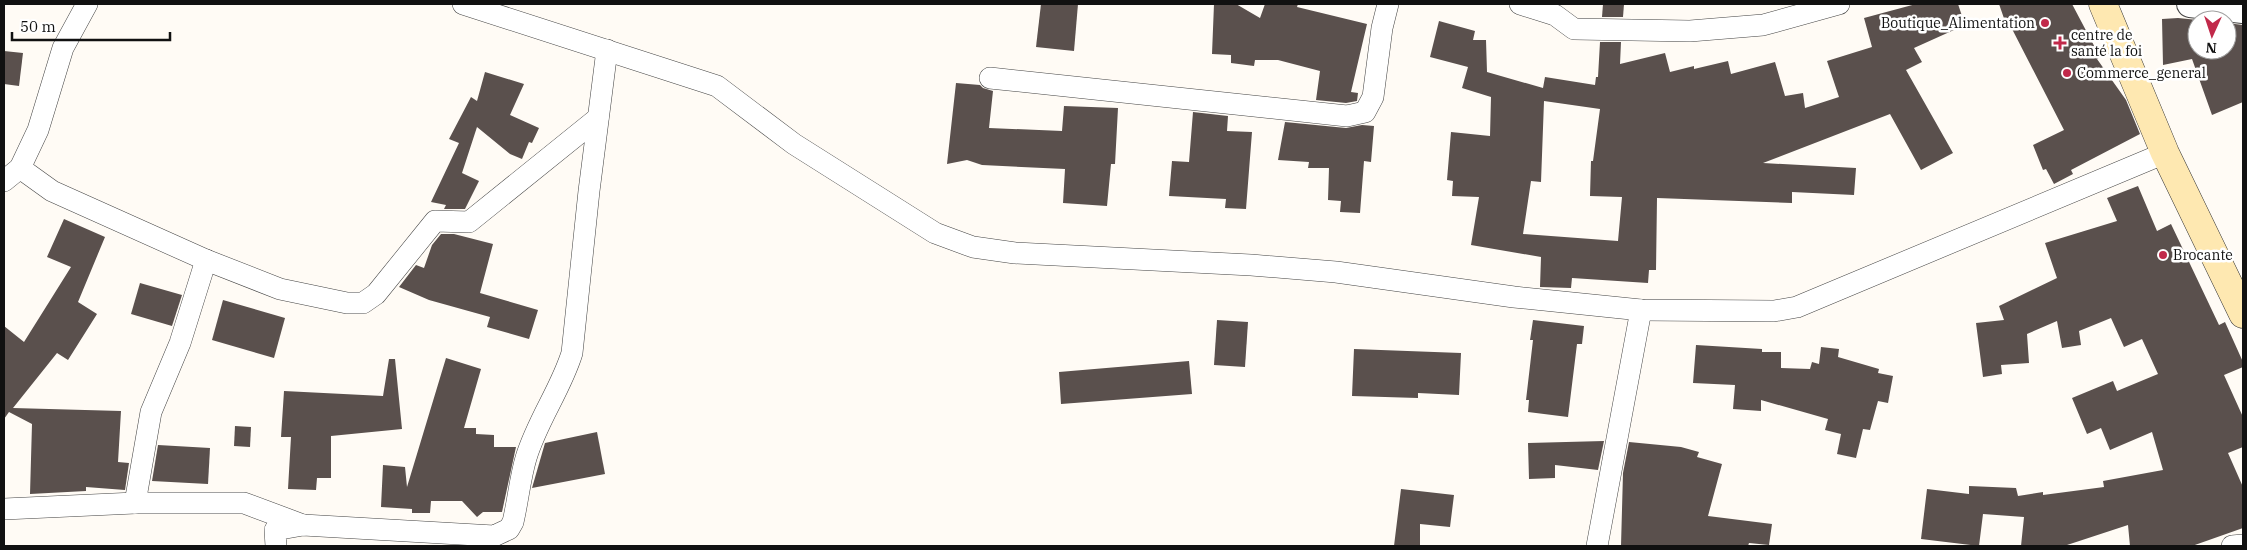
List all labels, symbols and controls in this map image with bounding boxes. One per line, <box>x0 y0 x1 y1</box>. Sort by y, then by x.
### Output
scale bar <box>12 10 170 42</box>
north arrow <box>2187 10 2237 60</box>
place label: Boutique_Alimentation <box>1881 14 2035 32</box>
text: 50 m <box>20 17 56 36</box>
marker: Boutique_Alimentation <box>2039 17 2051 29</box>
place label: centre de santé la foi <box>2071 26 2142 60</box>
marker: centre de santé la foi <box>2053 36 2067 50</box>
text: N <box>2205 39 2217 57</box>
place label: Commerce_general <box>2077 64 2206 82</box>
marker: Commerce_general <box>2061 67 2073 79</box>
place label: Brocante <box>2173 246 2233 264</box>
marker: Brocante <box>2157 249 2169 261</box>

